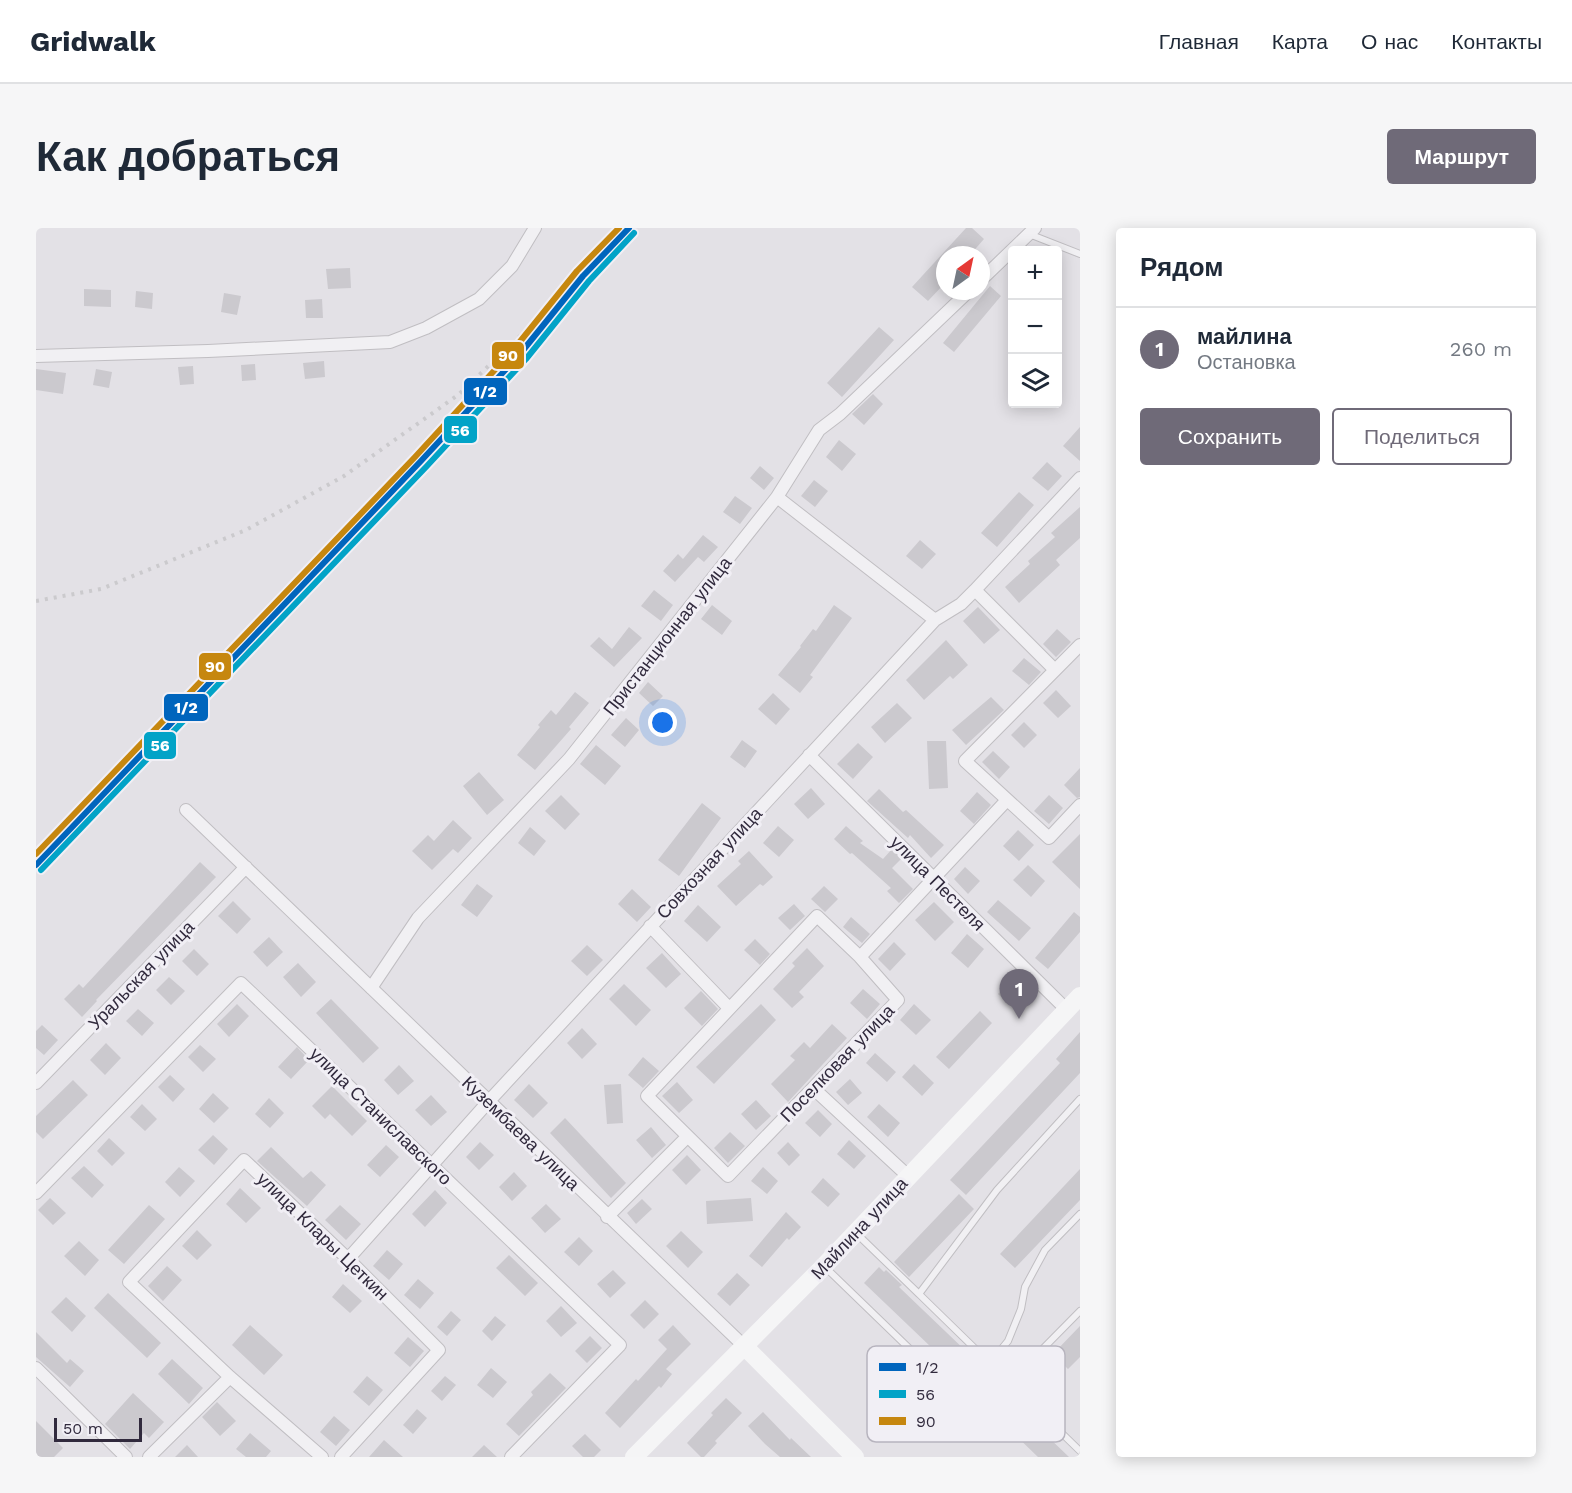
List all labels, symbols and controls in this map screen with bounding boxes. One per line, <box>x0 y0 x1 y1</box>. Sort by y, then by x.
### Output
text: Gridwalk <box>30 25 156 58</box>
text: Главная <box>1159 29 1239 54</box>
text: Карта <box>1272 29 1328 54</box>
text: О нас <box>1361 29 1418 54</box>
text: Контакты <box>1451 29 1542 54</box>
button: Маршрут <box>1387 129 1536 184</box>
text: Как добраться <box>36 132 340 181</box>
north arrow <box>936 246 990 300</box>
map controls <box>1008 246 1062 408</box>
button: + <box>1008 246 1062 300</box>
text: Рядом <box>1140 252 1223 282</box>
button: − <box>1008 300 1062 354</box>
text: майлина <box>1197 324 1292 349</box>
text: 1 <box>1155 337 1164 361</box>
text: 260 m <box>1450 337 1512 361</box>
line badge: 90 <box>491 341 525 370</box>
text: 90 <box>498 346 518 365</box>
text: Остановка <box>1197 350 1296 374</box>
button: layers <box>1008 354 1062 408</box>
line badge: 1/2 <box>463 377 508 406</box>
text: 1/2 <box>473 382 497 401</box>
button: Сохранить <box>1140 408 1320 465</box>
button: Поделиться <box>1332 408 1512 465</box>
line badge: 56 <box>443 415 478 444</box>
text: 56 <box>450 421 470 440</box>
street label: Пристанционная улица <box>599 552 736 720</box>
line badge: 90 <box>198 652 232 681</box>
text: 90 <box>205 657 225 676</box>
line badge: 1/2 <box>163 693 209 722</box>
text: 1/2 <box>174 698 198 717</box>
your location <box>648 708 677 737</box>
line badge: 56 <box>143 731 177 760</box>
text: 56 <box>150 736 170 755</box>
street label: Совхозная улица <box>652 802 767 923</box>
street label: улица Пестеля <box>886 831 990 935</box>
street label: Уральская улица <box>84 916 199 1034</box>
pin: 1 <box>1000 970 1038 1019</box>
street label: Поселковая улица <box>776 999 899 1126</box>
street label: улица Станиславского <box>306 1043 456 1189</box>
street label: Кузембаева улица <box>458 1072 585 1195</box>
street label: улица Клары Цеткин <box>253 1168 393 1304</box>
street label: Майлина улица <box>807 1172 912 1283</box>
legend <box>867 1346 1065 1442</box>
text: 1/2 <box>916 1358 939 1377</box>
text: 56 <box>916 1385 935 1404</box>
text: 90 <box>916 1412 936 1431</box>
scale bar <box>54 1415 142 1442</box>
text: 50 m <box>63 1419 103 1438</box>

